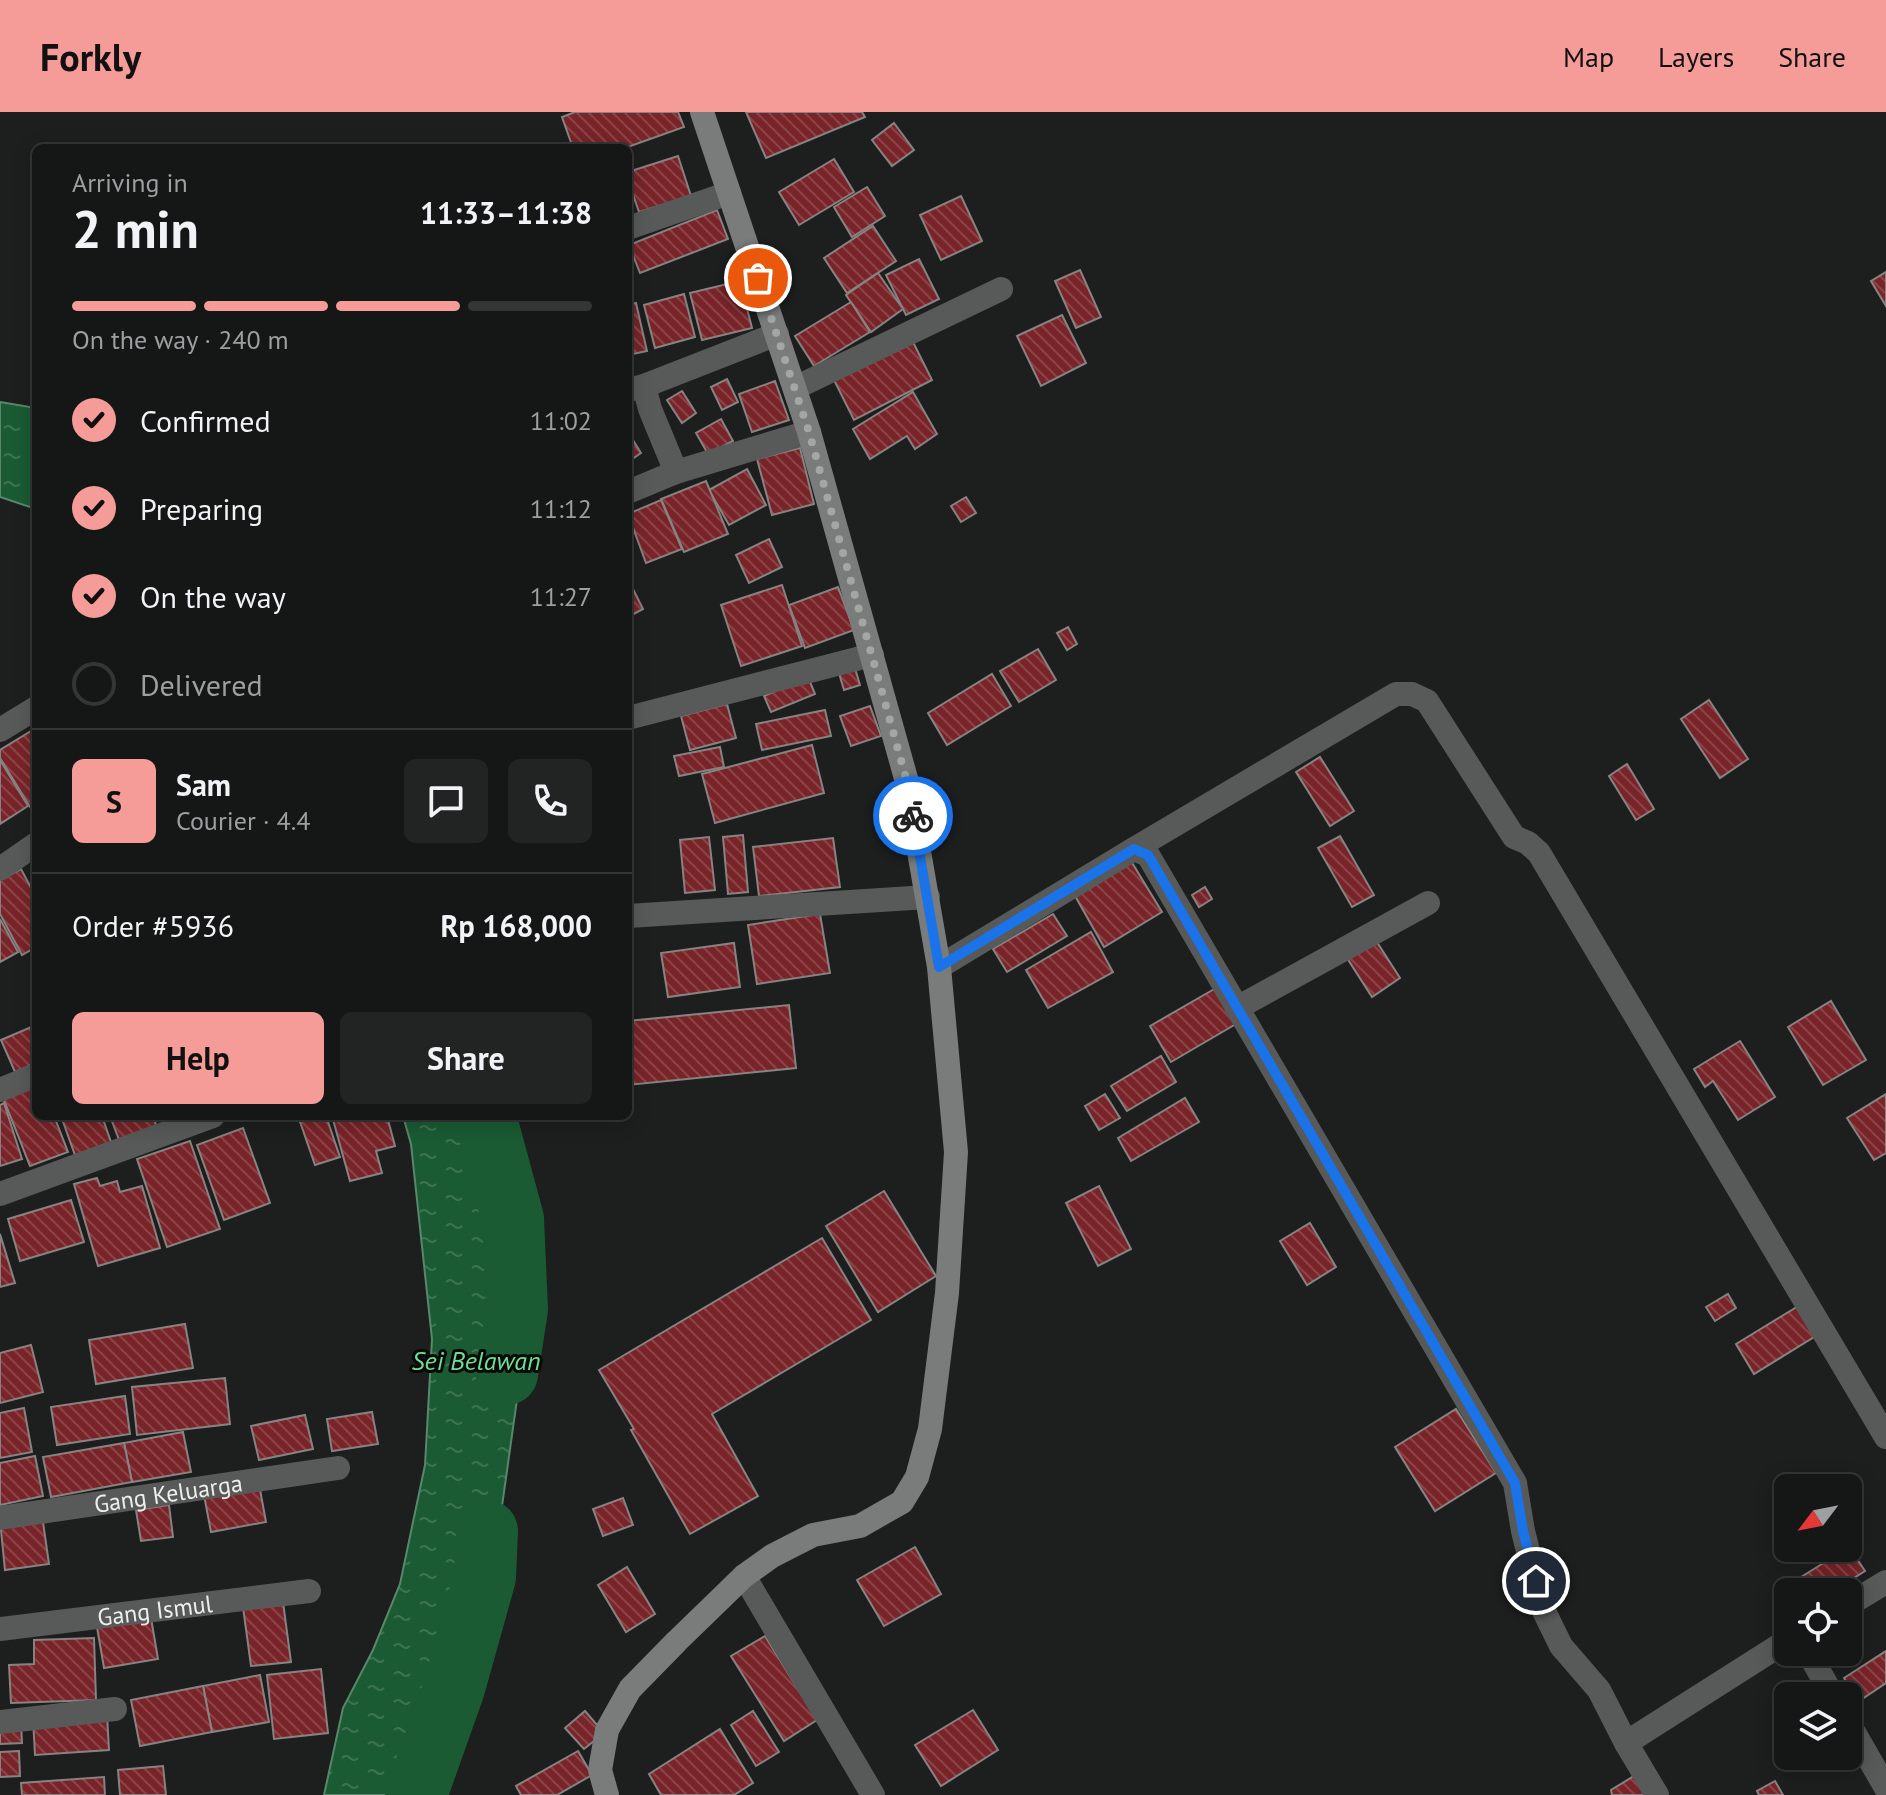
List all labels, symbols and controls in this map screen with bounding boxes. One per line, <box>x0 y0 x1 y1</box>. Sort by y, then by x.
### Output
text: Forkly <box>40 32 141 81</box>
text: Map <box>1563 38 1614 75</box>
text: Layers <box>1658 38 1734 75</box>
text: Share <box>1778 38 1846 75</box>
text: Arriving in <box>72 166 188 199</box>
text: 11:33–11:38 <box>420 193 592 232</box>
text: 2 min <box>72 195 199 262</box>
pin <box>724 244 792 312</box>
icon: bag <box>736 256 780 300</box>
text: On the way · 240 m <box>72 323 289 356</box>
icon: check <box>72 398 116 442</box>
text: Confirmed <box>140 401 271 440</box>
text: 11:02 <box>530 404 592 437</box>
icon: check <box>72 486 116 530</box>
text: Preparing <box>140 489 263 528</box>
text: 11:12 <box>530 492 592 525</box>
icon: check <box>72 574 116 618</box>
text: On the way <box>140 577 286 616</box>
text: 11:27 <box>530 580 592 613</box>
text: Delivered <box>140 665 263 704</box>
button: chat <box>404 759 488 843</box>
button: phone <box>508 759 592 843</box>
text: Sam <box>176 765 231 804</box>
courier <box>873 776 953 856</box>
text: S <box>106 782 122 821</box>
icon: bike <box>891 794 935 838</box>
text: Courier · 4.4 <box>176 804 310 837</box>
text: Order #5936 <box>72 906 234 945</box>
text: Rp 168,000 <box>441 906 592 945</box>
button: Help <box>72 1012 324 1104</box>
button: Share <box>340 1012 592 1104</box>
water label: Sei Belawan <box>411 1344 541 1377</box>
street label: Gang Keluarga <box>92 1467 244 1519</box>
north arrow <box>1774 1474 1862 1562</box>
map controls <box>1774 1474 1862 1770</box>
pin <box>1502 1547 1570 1615</box>
icon: home <box>1514 1559 1558 1603</box>
button: locate <box>1774 1578 1862 1666</box>
street label: Gang Ismul <box>96 1588 214 1632</box>
button: layers <box>1774 1682 1862 1770</box>

